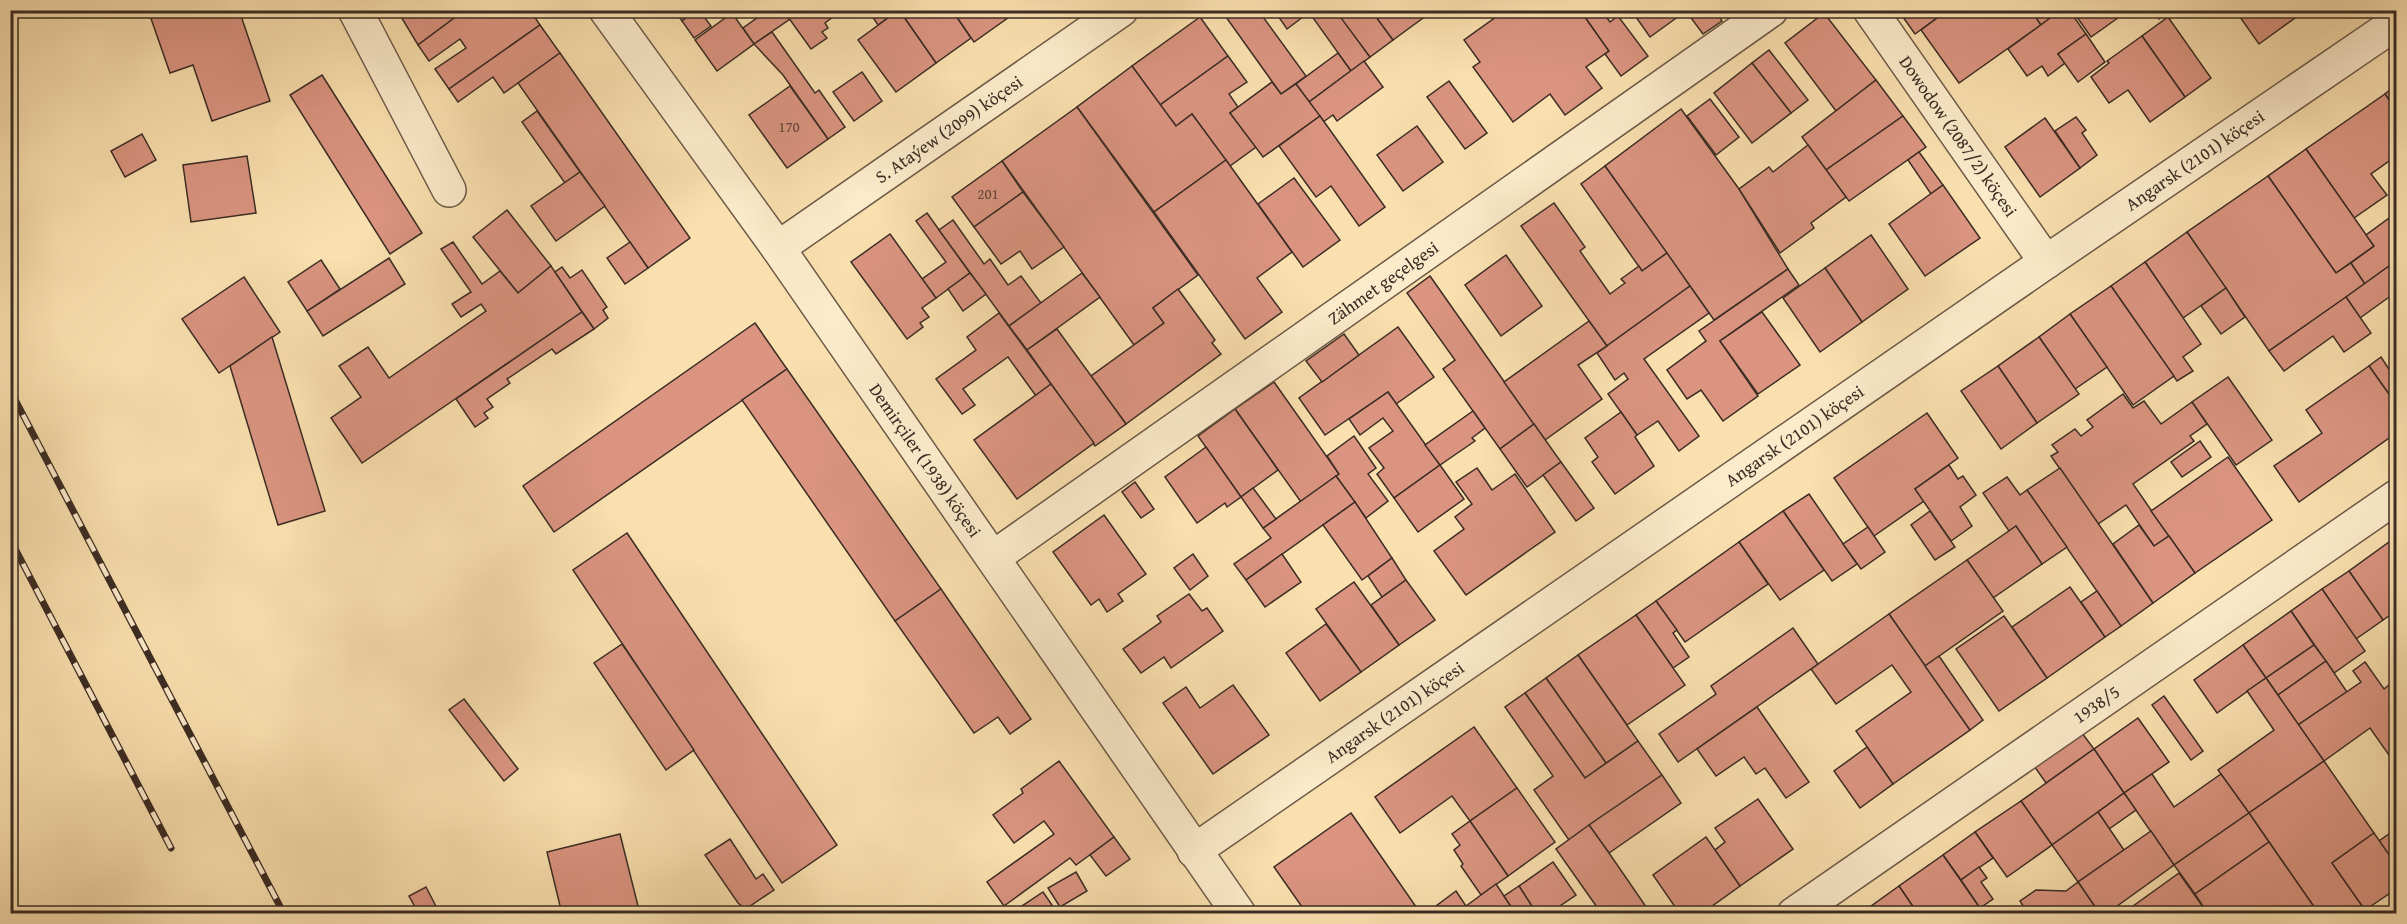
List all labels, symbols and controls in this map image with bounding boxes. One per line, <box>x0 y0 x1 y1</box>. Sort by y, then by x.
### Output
street label: Dowodow (2087/2) köçesi <box>1893 50 2024 222</box>
street label: S. Ataýew (2099) köçesi <box>869 68 1028 190</box>
street label: Angarsk (2101) köçesi <box>2119 103 2270 217</box>
house number: 170 <box>778 116 800 137</box>
house number: 201 <box>977 183 999 204</box>
street label: Zähmet geçelgesi <box>1322 234 1444 331</box>
street label: Demirçiler (1938) köçesi <box>863 378 988 543</box>
street label: Angarsk (2101) köçesi <box>1719 378 1869 493</box>
street label: Angarsk (2101) köçesi <box>1320 654 1469 769</box>
street label: 1938/5 <box>2067 678 2125 730</box>

